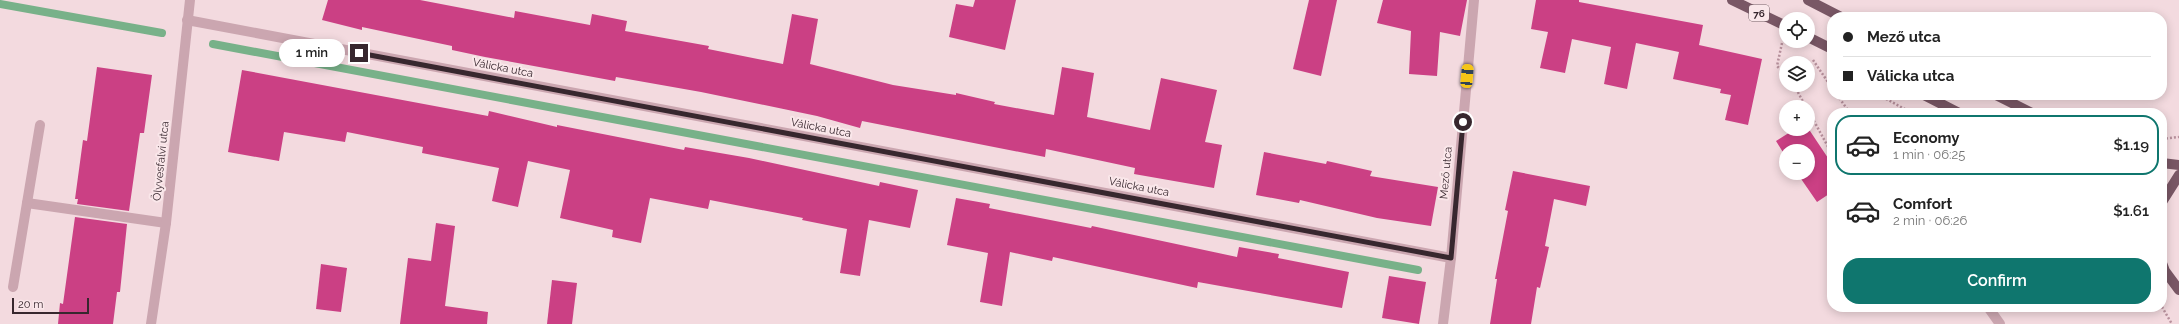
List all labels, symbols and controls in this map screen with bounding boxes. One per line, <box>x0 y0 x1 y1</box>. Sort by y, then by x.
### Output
road number: 76 <box>1749 5 1769 21</box>
map controls <box>1779 12 1815 180</box>
button: locate <box>1779 12 1815 48</box>
text: Mező utca <box>1867 28 1941 46</box>
callout: 1 min <box>279 39 345 67</box>
route end <box>350 44 368 62</box>
text: 1 min <box>296 45 328 60</box>
street label: Válicka utca <box>472 56 534 80</box>
button: layers <box>1779 56 1815 92</box>
car <box>1460 64 1474 88</box>
text: Válicka utca <box>1867 67 1954 85</box>
button: + <box>1779 100 1815 136</box>
route start <box>1454 113 1472 131</box>
street label: Válicka utca <box>790 116 852 140</box>
street label: Ölyvesfalvi utca <box>150 120 172 202</box>
icon: car <box>1845 127 1881 163</box>
text: Economy <box>1893 129 1960 147</box>
text: $1.19 <box>2113 136 2149 154</box>
button: − <box>1779 144 1815 180</box>
street label: Mező utca <box>1437 146 1455 200</box>
text: 1 min · 06:25 <box>1893 147 1965 162</box>
street label: Válicka utca <box>1108 175 1170 199</box>
icon: car <box>1845 193 1881 229</box>
text: Comfort <box>1893 195 1952 213</box>
text: $1.61 <box>2113 202 2149 220</box>
text: 2 min · 06:26 <box>1893 213 1967 228</box>
button: Confirm <box>1843 258 2151 304</box>
scale bar <box>12 296 89 315</box>
text: 20 m <box>18 298 43 311</box>

